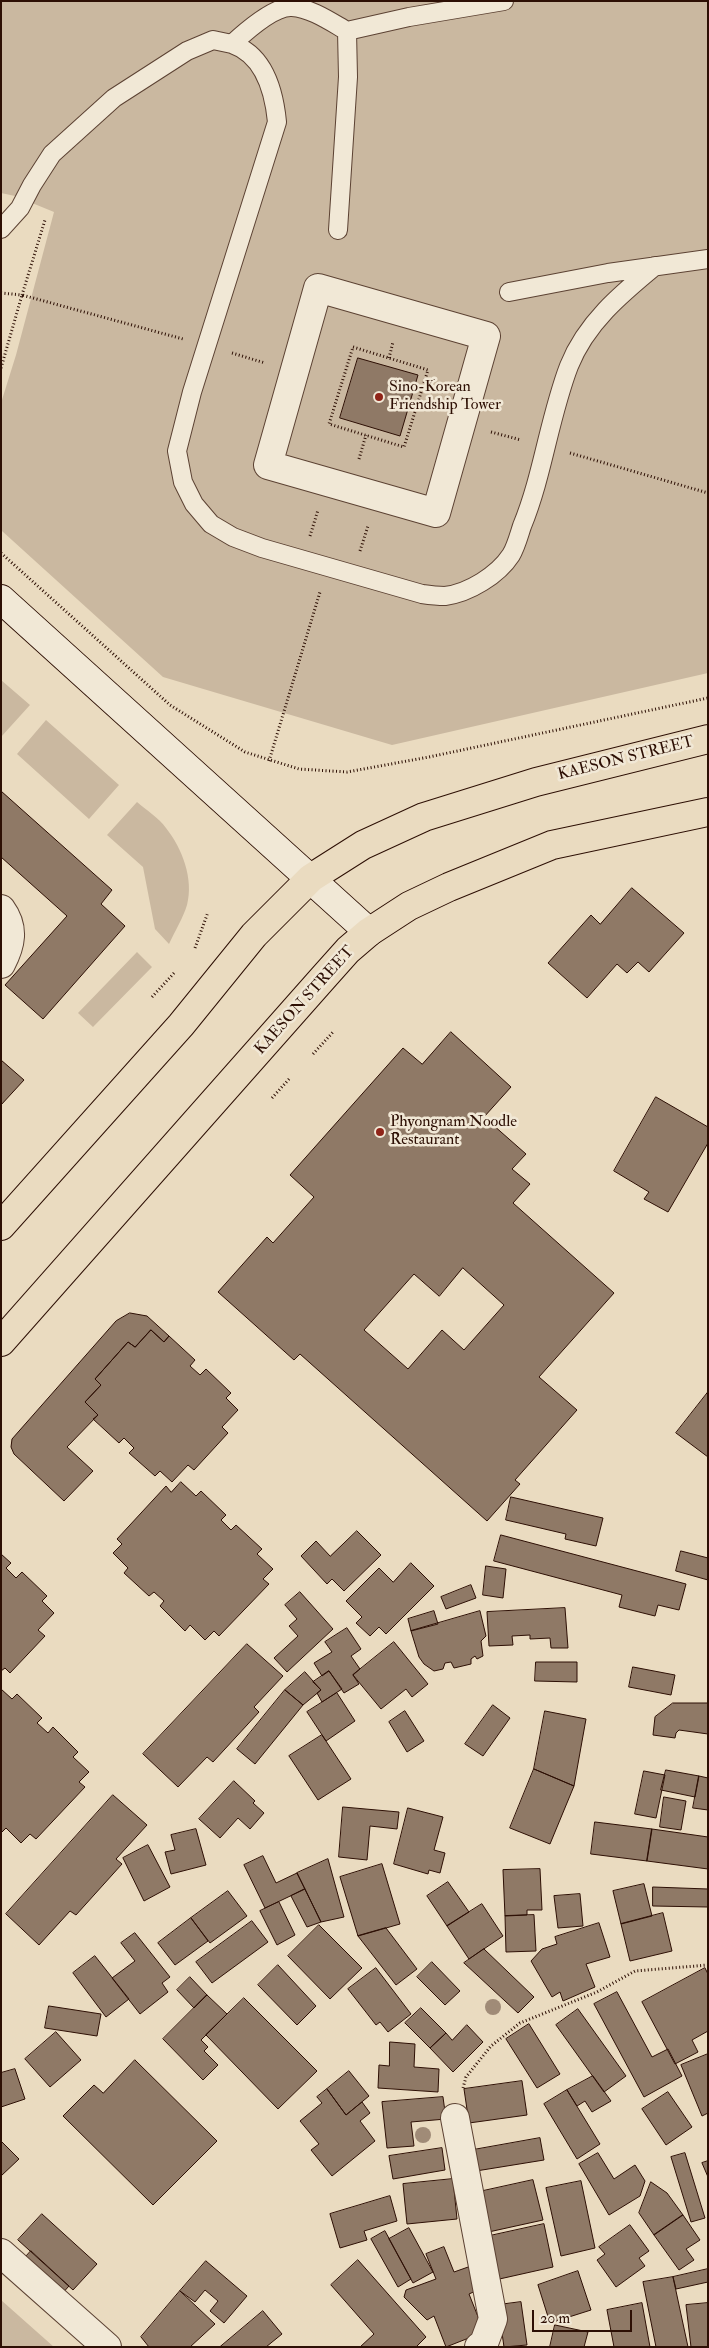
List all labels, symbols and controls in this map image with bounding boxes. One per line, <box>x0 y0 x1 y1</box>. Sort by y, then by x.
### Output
place label: Sino-Korean Friendship Tower <box>389 378 501 416</box>
marker: Sino-Korean Friendship Tower <box>373 391 385 403</box>
street label: KAESON STREET <box>556 733 696 785</box>
street label: KAESON STREET <box>251 943 359 1059</box>
place label: Phyongnam Noodle Restaurant <box>390 1113 517 1151</box>
marker: Phyongnam Noodle Restaurant <box>374 1126 386 1138</box>
scale bar <box>534 2300 634 2332</box>
text: 20 m <box>540 2309 570 2328</box>

